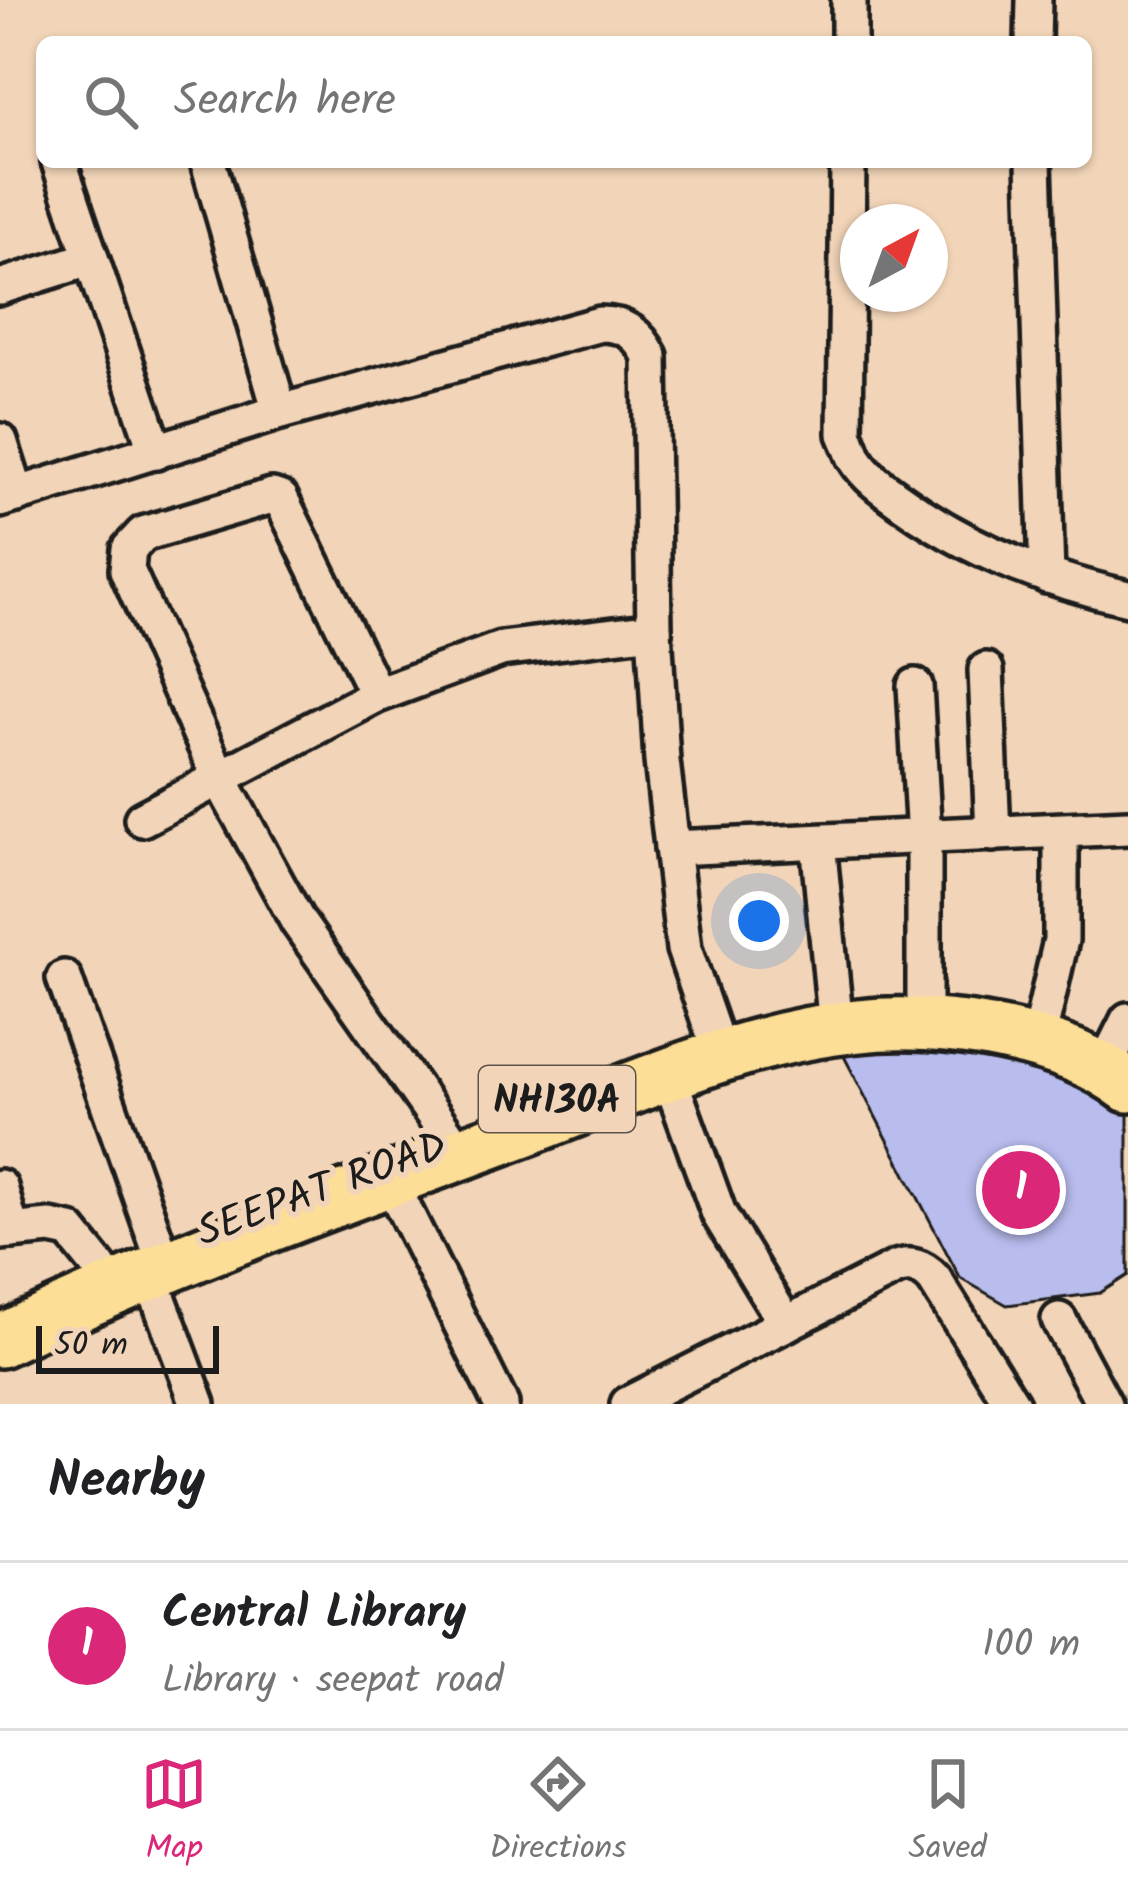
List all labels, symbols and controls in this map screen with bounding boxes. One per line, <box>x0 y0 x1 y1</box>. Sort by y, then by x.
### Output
search box <box>36 36 1092 168</box>
text: Search here <box>174 66 396 138</box>
icon: search <box>78 69 144 135</box>
north arrow <box>840 204 948 312</box>
your location <box>729 891 789 951</box>
road number: NH130A <box>479 1066 635 1132</box>
street label: SEEPAT ROAD <box>188 1114 457 1267</box>
pin: 1 <box>982 1145 1060 1235</box>
scale bar <box>36 1320 219 1373</box>
text: 50 m <box>54 1320 128 1373</box>
text: Nearby <box>48 1442 205 1523</box>
text: Central Library <box>162 1579 466 1651</box>
text: 1 <box>81 1615 93 1677</box>
text: 100 m <box>982 1615 1080 1677</box>
text: Library · seepat road <box>162 1651 504 1713</box>
tab: Map <box>141 1751 207 1876</box>
tab: Directions <box>489 1751 626 1876</box>
tab: Saved <box>909 1751 987 1876</box>

